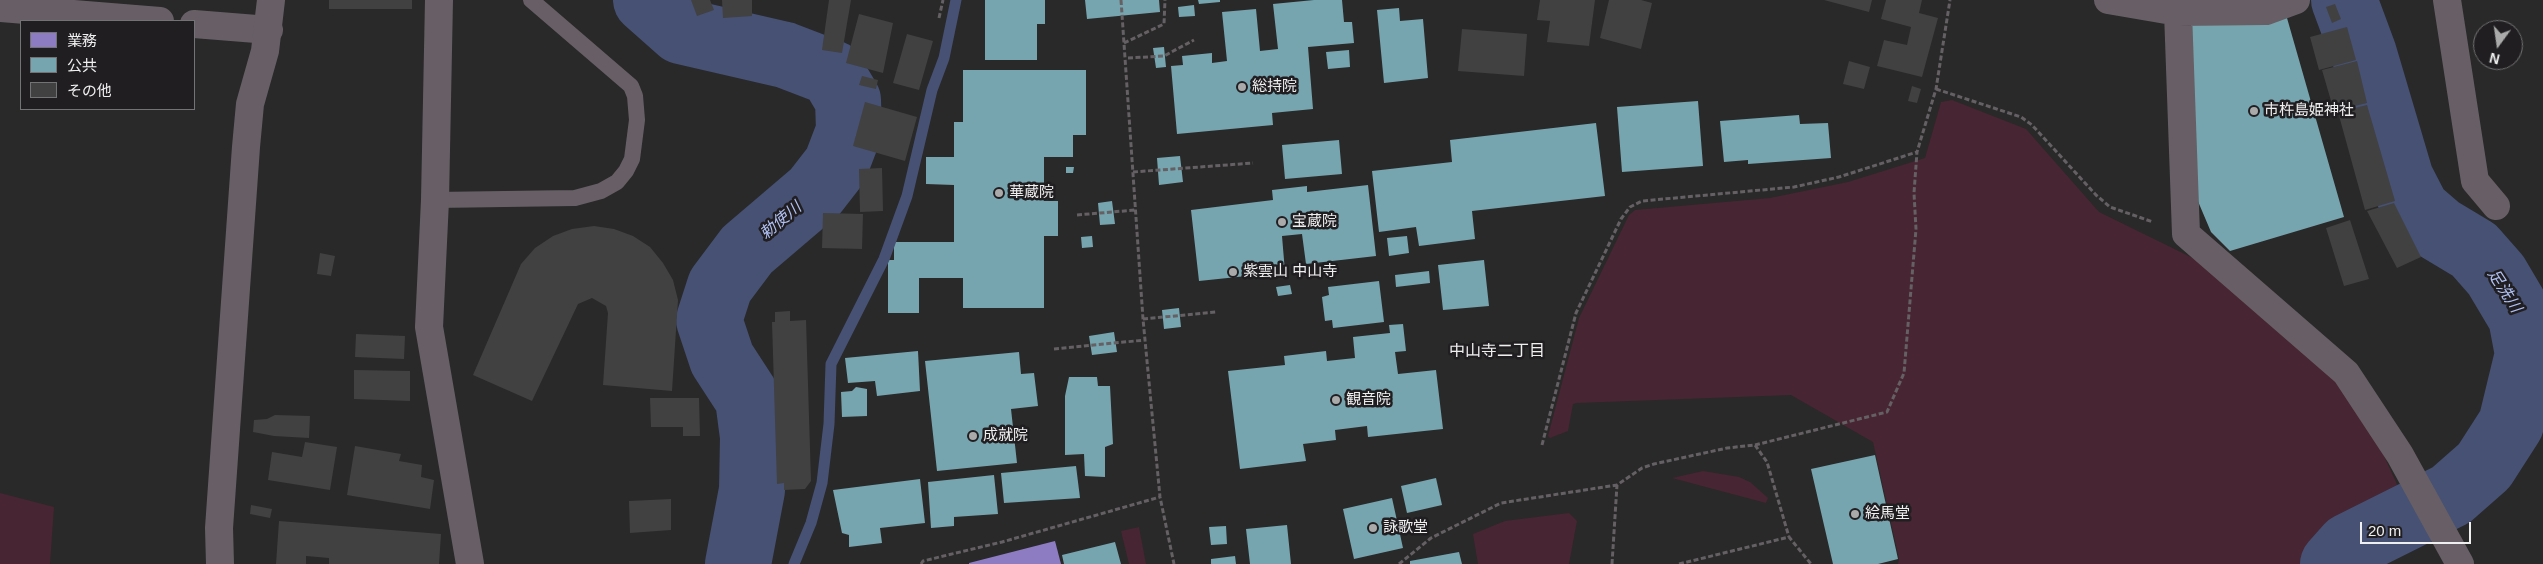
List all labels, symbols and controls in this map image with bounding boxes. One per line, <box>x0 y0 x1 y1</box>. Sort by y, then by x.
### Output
legend <box>20 20 195 110</box>
north arrow <box>2473 20 2523 70</box>
text: 業務 <box>67 32 97 49</box>
text: N <box>2488 50 2501 68</box>
text: 公共 <box>67 57 97 74</box>
place label: 総持院 <box>1252 78 1297 96</box>
marker: 総持院 <box>1236 81 1248 93</box>
text: その他 <box>67 82 112 99</box>
place label: 市杵島姫神社 <box>2264 102 2354 120</box>
marker: 市杵島姫神社 <box>2248 105 2260 117</box>
place label: 華蔵院 <box>1009 184 1054 202</box>
marker: 華蔵院 <box>993 187 1005 199</box>
water label: 勅使川 <box>756 198 806 244</box>
place label: 宝蔵院 <box>1292 213 1337 231</box>
marker: 宝蔵院 <box>1276 216 1288 228</box>
place label: 紫雲山 中山寺 <box>1243 263 1337 281</box>
marker: 紫雲山 中山寺 <box>1227 266 1239 278</box>
water label: 足洗川 <box>2483 266 2525 316</box>
district label: 中山寺二丁目 <box>1449 342 1545 362</box>
place label: 観音院 <box>1346 391 1391 409</box>
marker: 観音院 <box>1330 394 1342 406</box>
place label: 成就院 <box>983 427 1028 445</box>
marker: 成就院 <box>967 430 979 442</box>
place label: 絵馬堂 <box>1865 505 1910 523</box>
marker: 絵馬堂 <box>1849 508 1861 520</box>
scale bar <box>2363 512 2474 544</box>
place label: 詠歌堂 <box>1383 519 1428 537</box>
marker: 詠歌堂 <box>1367 522 1379 534</box>
text: 20 m <box>2368 522 2401 539</box>

